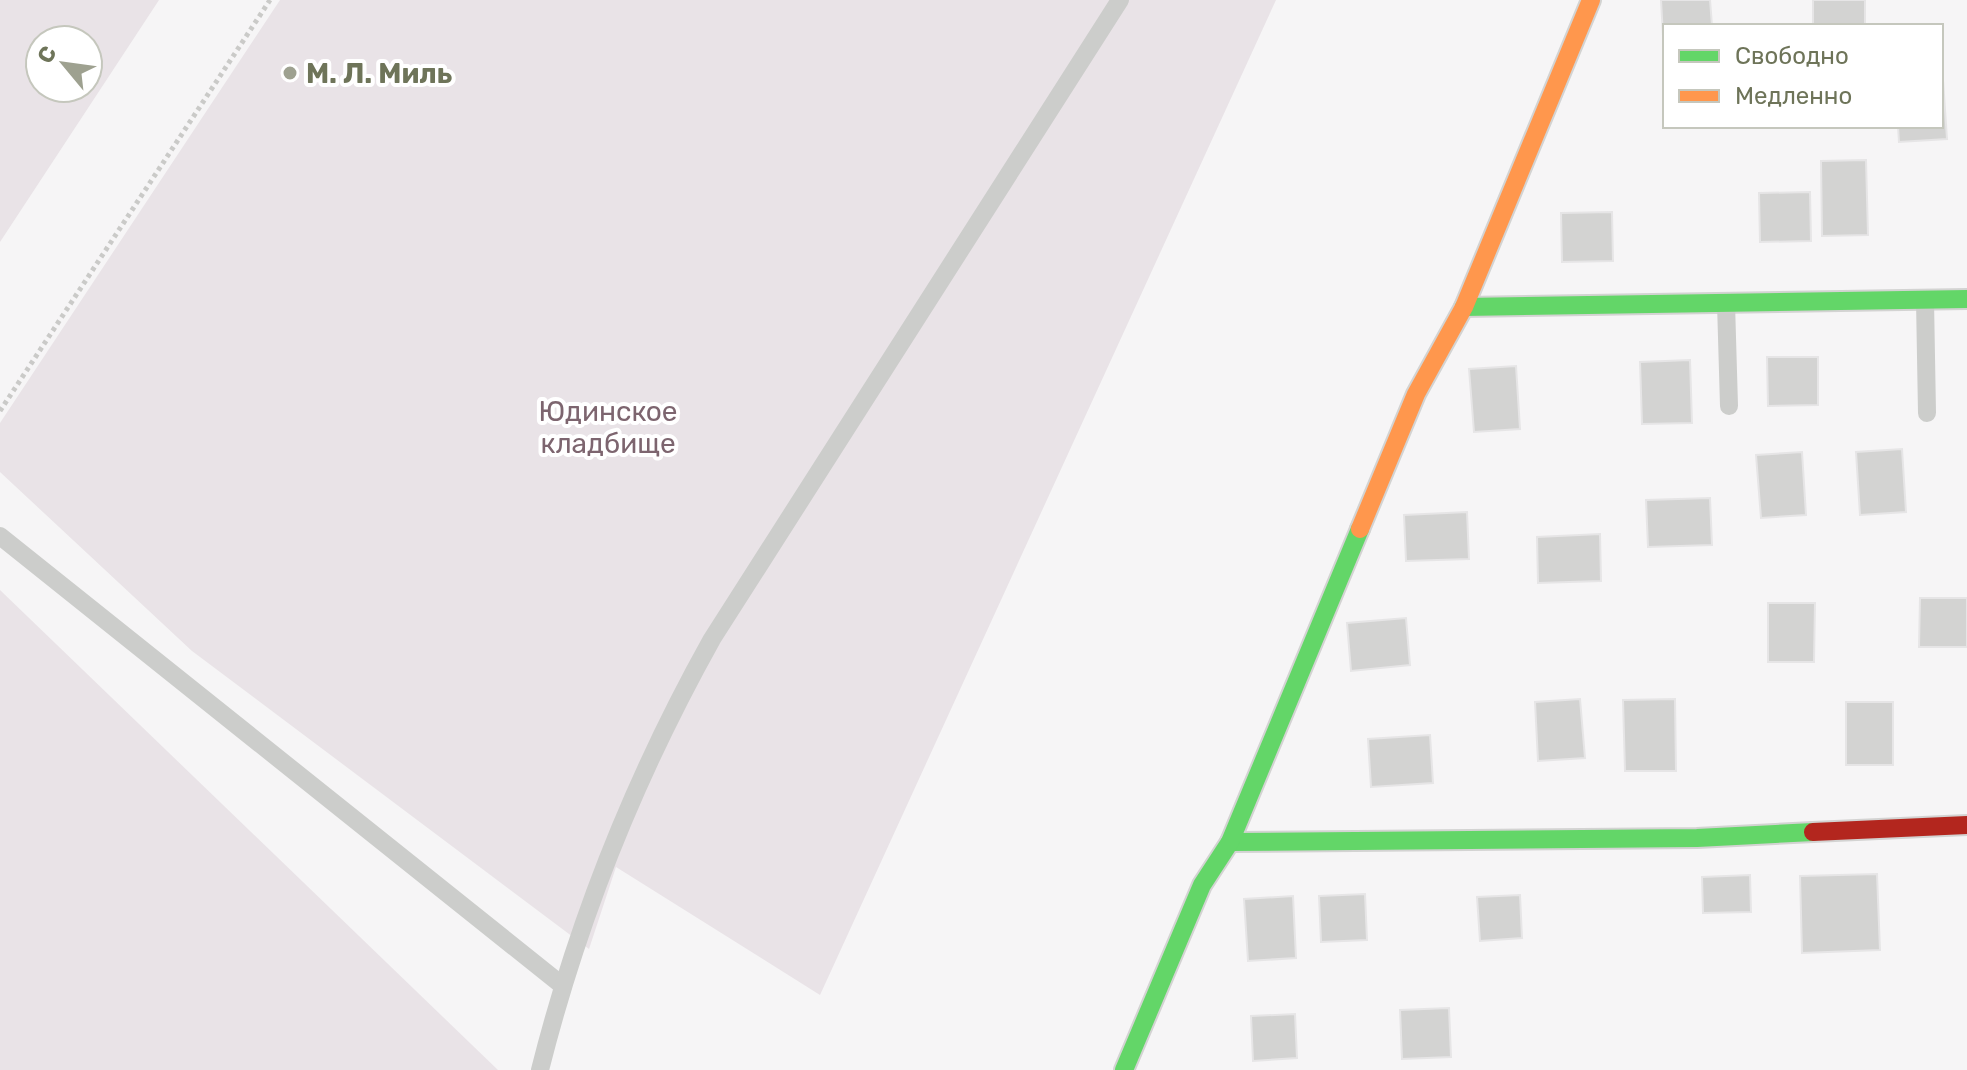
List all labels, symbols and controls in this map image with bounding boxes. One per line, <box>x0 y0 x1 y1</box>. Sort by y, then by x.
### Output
north arrow <box>24 24 104 104</box>
legend <box>1663 24 1943 128</box>
text: С <box>31 41 62 68</box>
text: Свободно <box>1735 42 1849 70</box>
place label: М. Л. Миль <box>306 57 452 90</box>
marker: М. Л. Миль <box>281 64 299 82</box>
text: Медленно <box>1735 82 1852 110</box>
park label: Юдинское кладбище <box>538 395 678 460</box>

